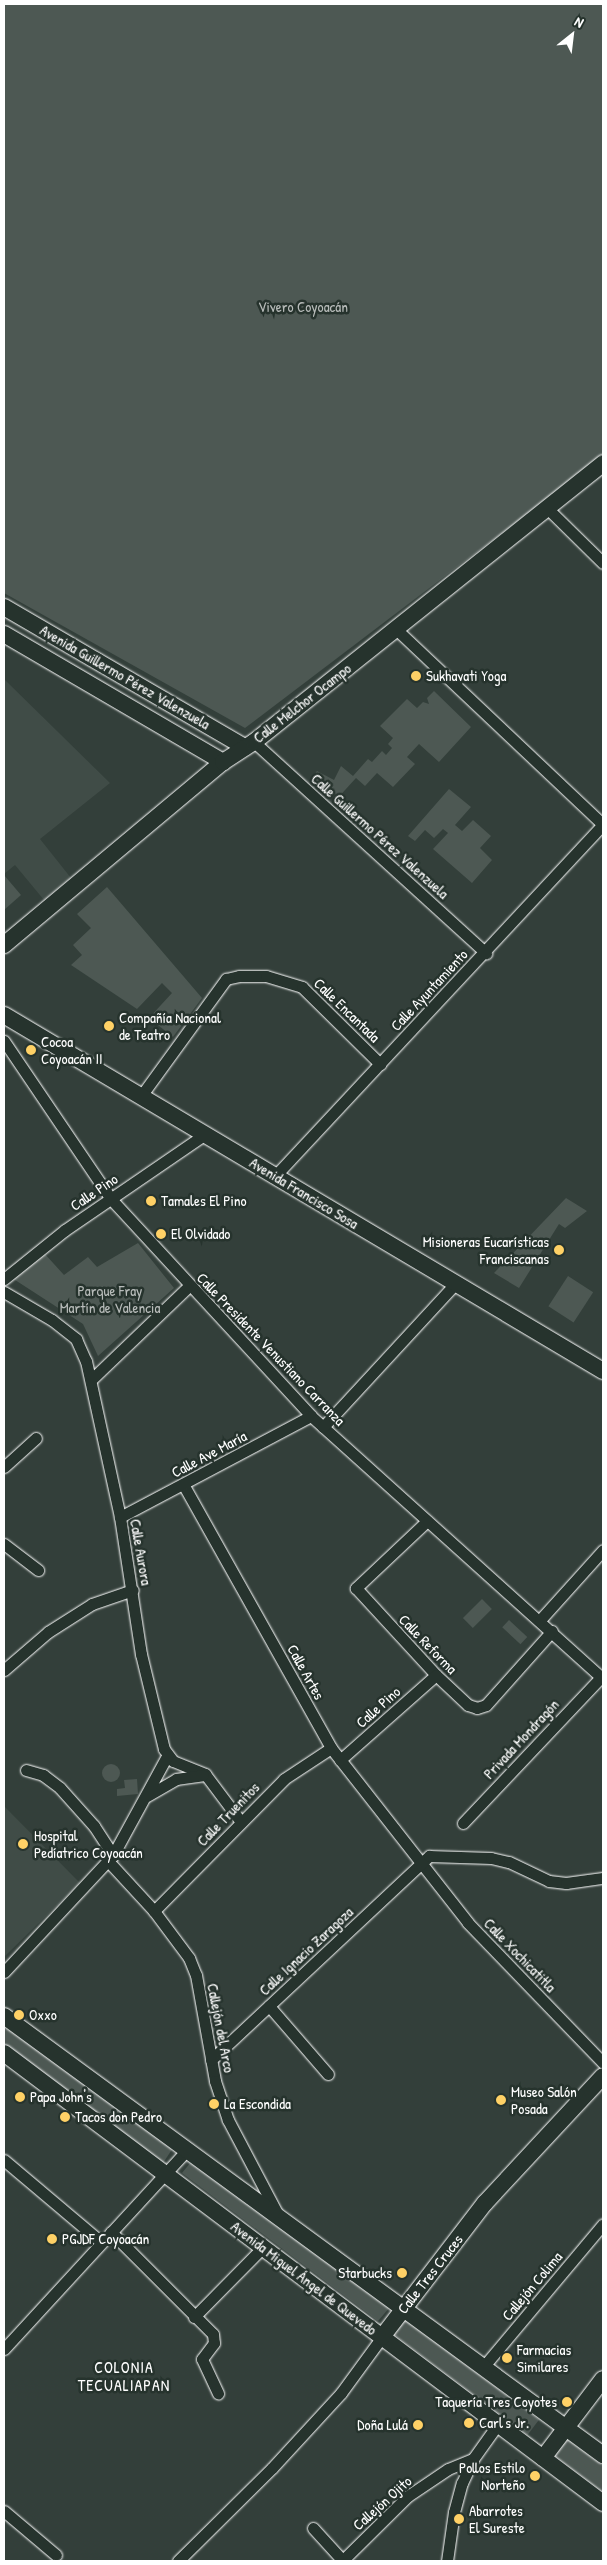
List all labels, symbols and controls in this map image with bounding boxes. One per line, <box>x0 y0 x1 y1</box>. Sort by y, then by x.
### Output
north arrow <box>547 10 597 60</box>
text: N <box>572 11 587 32</box>
park label: Vivero Coyoacán <box>258 298 348 316</box>
street label: Avenida Guillermo Pérez Valenzuela <box>37 621 213 733</box>
street label: Calle Melchor Ocampo <box>250 659 354 747</box>
place label: Sukhavati Yoga <box>426 667 506 685</box>
marker: Sukhavati Yoga <box>410 670 422 682</box>
street label: Calle Guillermo Pérez Valenzuela <box>308 770 452 902</box>
street label: Calle Ayuntamiento <box>387 945 471 1035</box>
street label: Calle Encantada <box>310 974 384 1046</box>
place label: Compañía Nacional de Teatro <box>119 1008 221 1043</box>
marker: Compañía Nacional de Teatro <box>103 1020 115 1032</box>
place label: Cocoa Coyoacán II <box>41 1032 103 1067</box>
marker: Cocoa Coyoacán II <box>25 1044 37 1056</box>
street label: Avenida Francisco Sosa <box>246 1153 362 1233</box>
street label: Calle Pino <box>67 1170 121 1214</box>
place label: Tamales El Pino <box>161 1192 247 1210</box>
marker: Tamales El Pino <box>145 1195 157 1207</box>
place label: El Olvidado <box>171 1225 230 1243</box>
marker: El Olvidado <box>155 1228 167 1240</box>
place label: Misioneras Eucarísticas Franciscanas <box>423 1232 549 1267</box>
marker: Misioneras Eucarísticas Franciscanas <box>553 1244 565 1256</box>
street label: Calle Presidente Venustiano Carranza <box>193 1269 349 1429</box>
park label: Parque Fray Martín de Valencia <box>60 1281 160 1316</box>
street label: Calle Ave María <box>168 1427 250 1481</box>
street label: Calle Aurora <box>126 1518 156 1586</box>
street label: Calle Reforma <box>395 1610 461 1678</box>
street label: Calle Artes <box>284 1641 328 1703</box>
street label: Calle Pino <box>352 1682 404 1732</box>
street label: Privada Mondragón <box>480 1696 562 1782</box>
street label: Calle Truenitos <box>193 1778 263 1850</box>
place label: Hospital Pedíatrico Coyoacán <box>34 1826 143 1861</box>
marker: Hospital Pedíatrico Coyoacán <box>16 1837 30 1851</box>
street label: Calle Ignacio Zaragoza <box>255 1903 357 1999</box>
street label: Calle Xochicatitla <box>480 1914 560 1996</box>
street label: Callejón del Arco <box>204 1982 238 2074</box>
place label: Oxxo <box>29 2006 57 2024</box>
marker: Oxxo <box>13 2009 25 2021</box>
place label: Museo Salón Posada <box>511 2082 577 2117</box>
place label: Papa John's <box>30 2088 92 2106</box>
marker: Papa John's <box>14 2091 26 2103</box>
marker: Museo Salón Posada <box>495 2094 507 2106</box>
place label: La Escondida <box>224 2095 291 2113</box>
marker: La Escondida <box>208 2098 220 2110</box>
place label: Tacos don Pedro <box>75 2108 162 2126</box>
marker: Tacos don Pedro <box>59 2111 71 2123</box>
street label: Avenida Miguel Ángel de Quevedo <box>227 2217 381 2339</box>
place label: PGJDF Coyoacán <box>62 2230 149 2248</box>
street label: Calle Tres Cruces <box>393 2231 467 2317</box>
marker: PGJDF Coyoacán <box>46 2233 58 2245</box>
street label: Callejón Colima <box>498 2248 566 2324</box>
place label: Starbucks <box>338 2264 392 2282</box>
marker: Starbucks <box>396 2267 408 2279</box>
place label: Farmacias Similares <box>517 2340 571 2375</box>
marker: Farmacias Similares <box>501 2352 513 2364</box>
district label: COLONIA TECUALIAPAN <box>76 2357 172 2395</box>
place label: Taquería Tres Coyotes <box>435 2393 557 2411</box>
marker: Taquería Tres Coyotes <box>561 2396 573 2408</box>
place label: Carl's Jr. <box>479 2414 529 2432</box>
place label: Doña Lulá <box>357 2416 408 2434</box>
marker: Carl's Jr. <box>463 2417 475 2429</box>
marker: Doña Lulá <box>412 2419 424 2431</box>
place label: Pollos Estilo Norteño <box>459 2458 525 2493</box>
marker: Pollos Estilo Norteño <box>529 2470 541 2482</box>
street label: Callejón Ojito <box>349 2472 415 2534</box>
place label: Abarrotes El Sureste <box>469 2501 525 2536</box>
marker: Abarrotes El Sureste <box>453 2513 465 2525</box>

